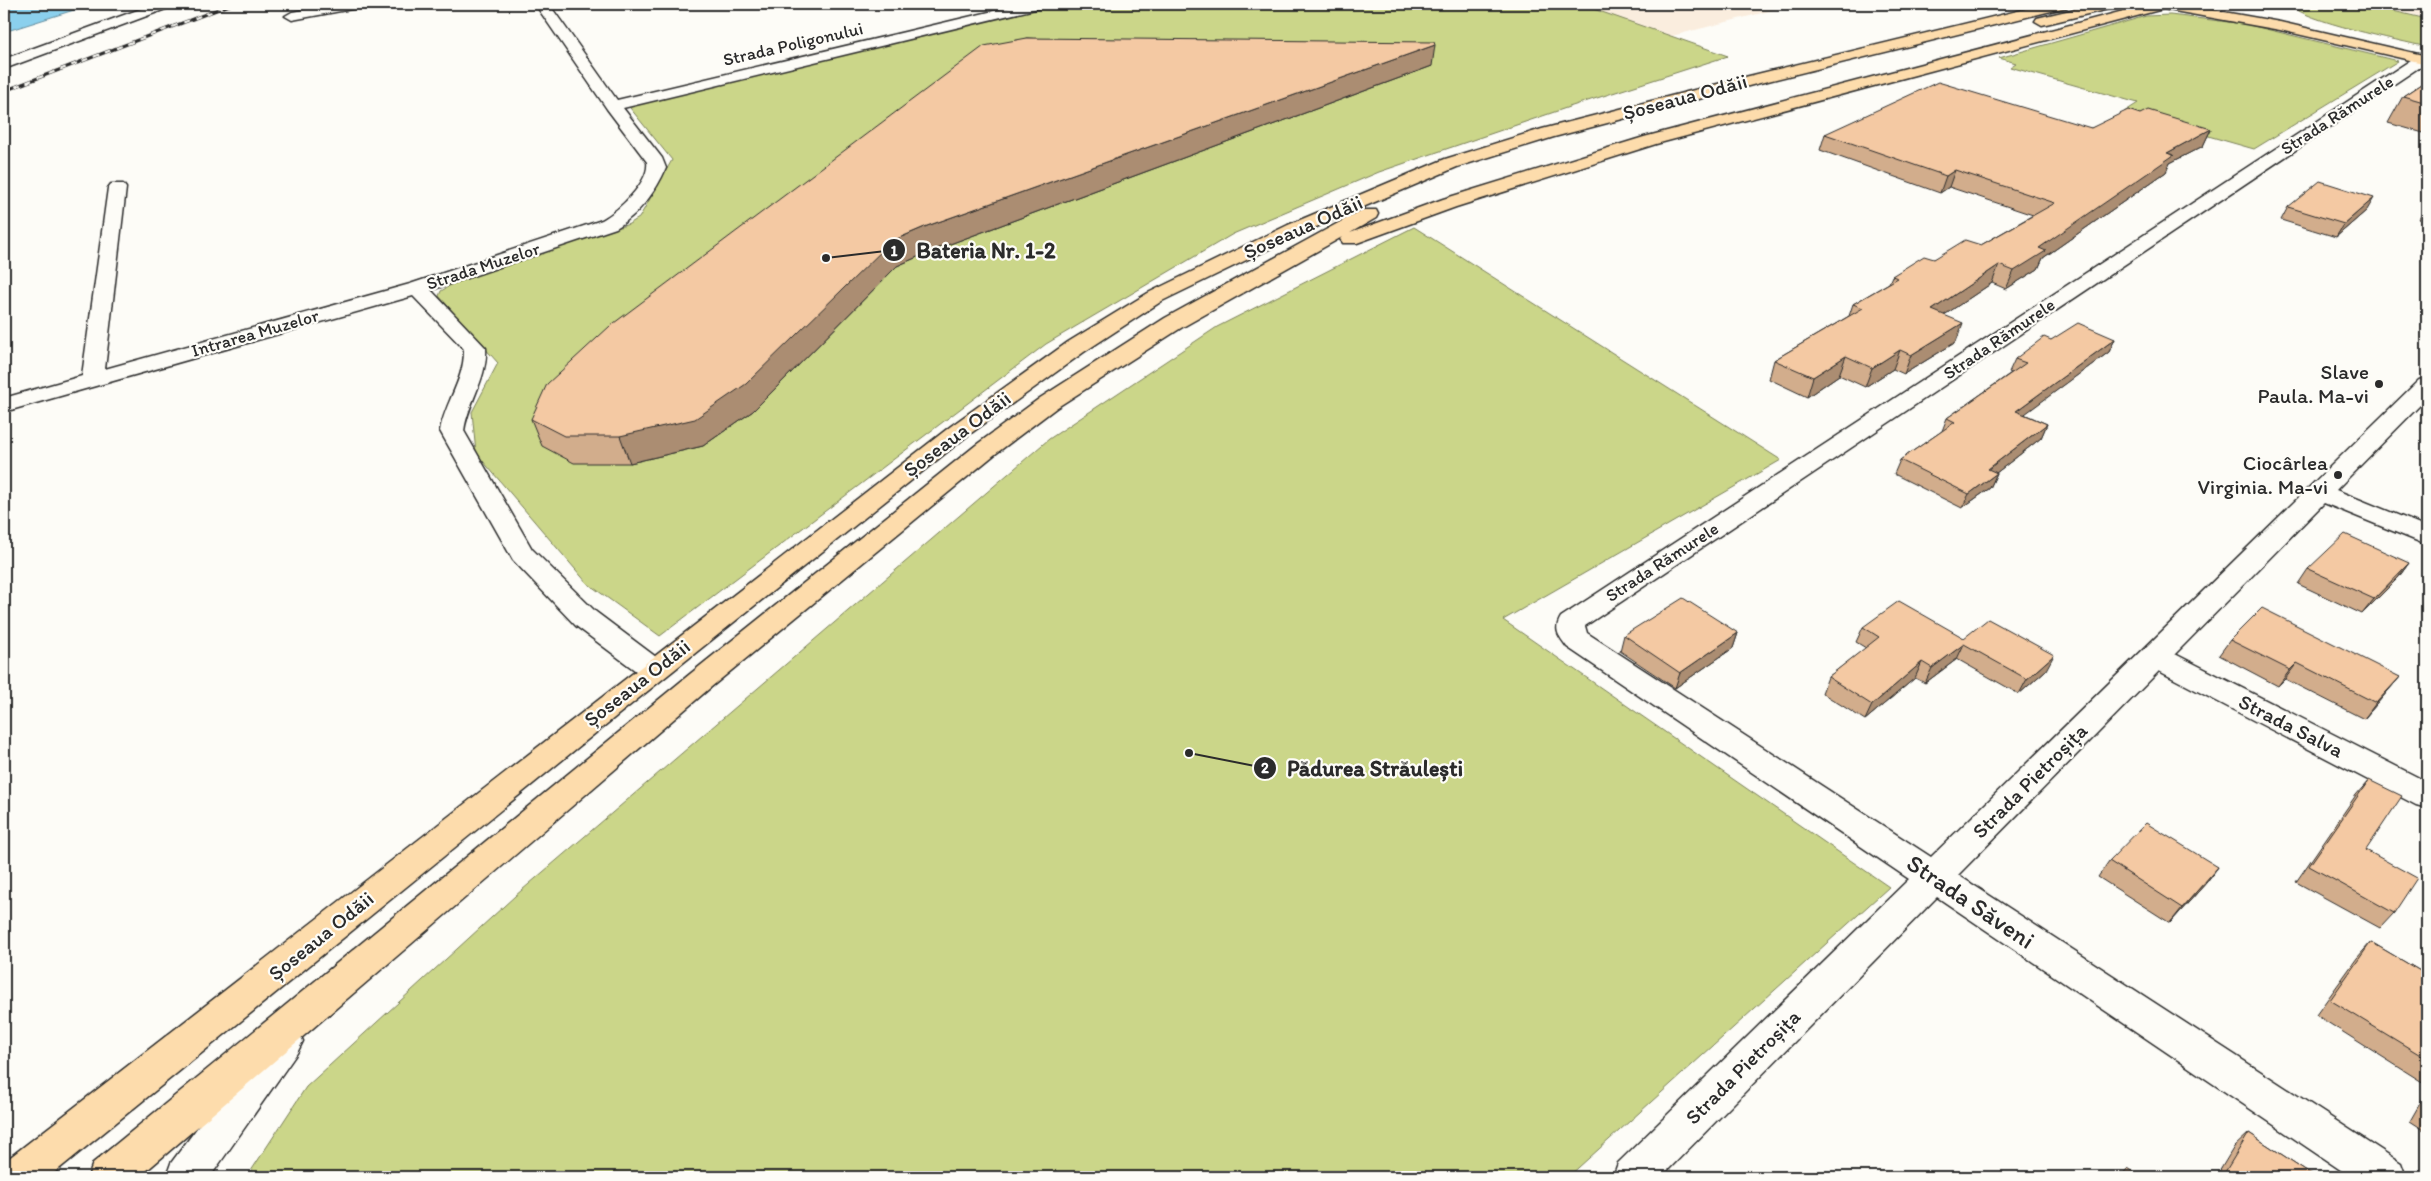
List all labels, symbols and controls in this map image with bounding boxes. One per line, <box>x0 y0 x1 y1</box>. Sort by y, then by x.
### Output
street label: Strada Poligonului <box>721 17 865 71</box>
street label: Șoseaua Odăii <box>1620 68 1750 125</box>
street label: Strada Rămurele <box>2276 70 2398 160</box>
street label: Șoseaua Odăii <box>1239 189 1366 264</box>
callout: Bateria Nr. 1-2 <box>882 232 1066 269</box>
street label: Strada Muzelor <box>423 237 543 295</box>
text: Bateria Nr. 1-2 <box>916 237 1056 264</box>
text: 1 <box>891 242 898 260</box>
street label: Strada Rămurele <box>1939 293 2059 385</box>
street label: Intrarea Muzelor <box>189 304 322 362</box>
place label: Slave Paula. Ma-vi <box>2258 359 2369 408</box>
marker: Slave Paula. Ma-vi <box>2373 378 2385 390</box>
street label: Șoseaua Odăii <box>898 385 1015 482</box>
place label: Ciocârlea Virginia. Ma-vi <box>2197 450 2328 499</box>
marker: Ciocârlea Virginia. Ma-vi <box>2332 469 2344 481</box>
street label: Strada Rămurele <box>1601 517 1723 607</box>
street label: Șoseaua Odăii <box>579 633 695 732</box>
street label: Strada Salva <box>2235 688 2348 763</box>
street label: Strada Pietroșița <box>1967 718 2092 843</box>
callout: Pădurea Străulești <box>1252 749 1473 786</box>
text: Pădurea Străulești <box>1287 755 1463 782</box>
text: 2 <box>1261 759 1269 777</box>
street label: Strada Săveni <box>1901 847 2041 955</box>
street label: Șoseaua Odăii <box>263 886 378 986</box>
street label: Strada Pietroșița <box>1680 1004 1805 1129</box>

